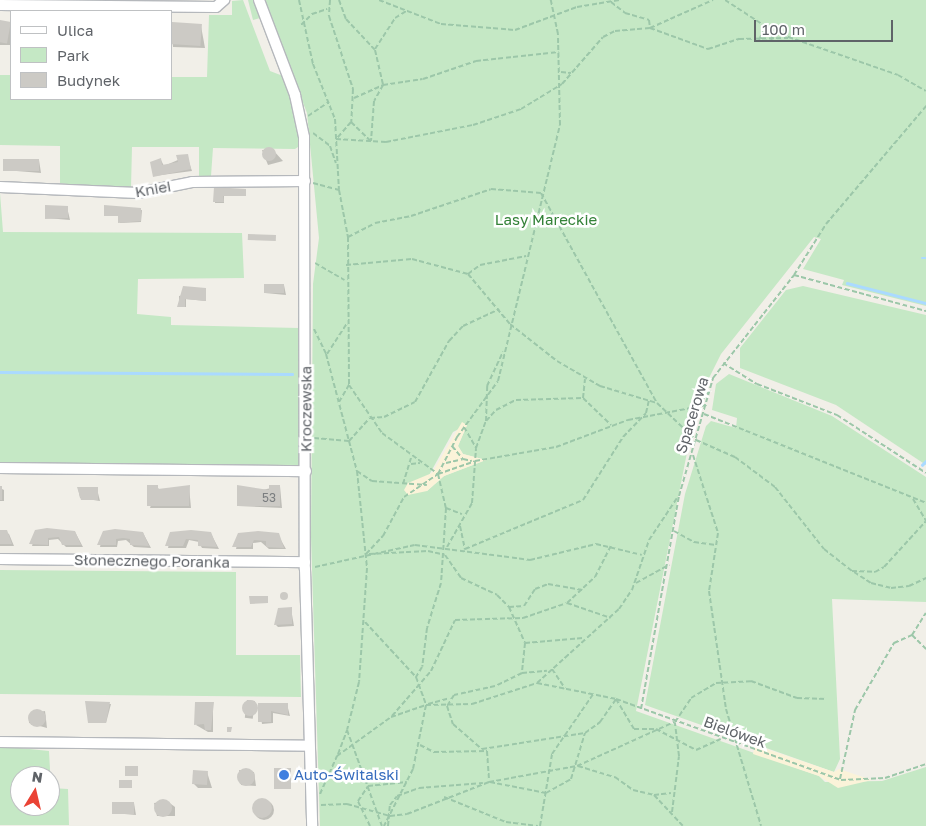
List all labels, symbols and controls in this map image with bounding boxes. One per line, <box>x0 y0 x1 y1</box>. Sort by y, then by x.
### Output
legend <box>10 10 172 100</box>
scale bar <box>756 10 895 42</box>
text: 100 m <box>762 20 805 38</box>
text: Ulica <box>57 21 93 39</box>
text: Park <box>57 46 89 64</box>
text: Budynek <box>57 71 120 89</box>
street label: Kniei <box>134 177 172 201</box>
park label: Lasy Mareckie <box>495 211 597 229</box>
street label: Kroczewska <box>297 366 315 452</box>
street label: Spacerowa <box>672 375 712 455</box>
house number: 53 <box>262 491 276 505</box>
street label: Słonecznego Poranka <box>74 551 230 571</box>
street label: Bielówek <box>701 712 769 752</box>
north arrow <box>10 766 60 816</box>
place label: Auto-Świtalski <box>294 766 399 784</box>
text: N <box>31 767 44 786</box>
marker: Auto-Świtalski <box>278 769 290 781</box>

